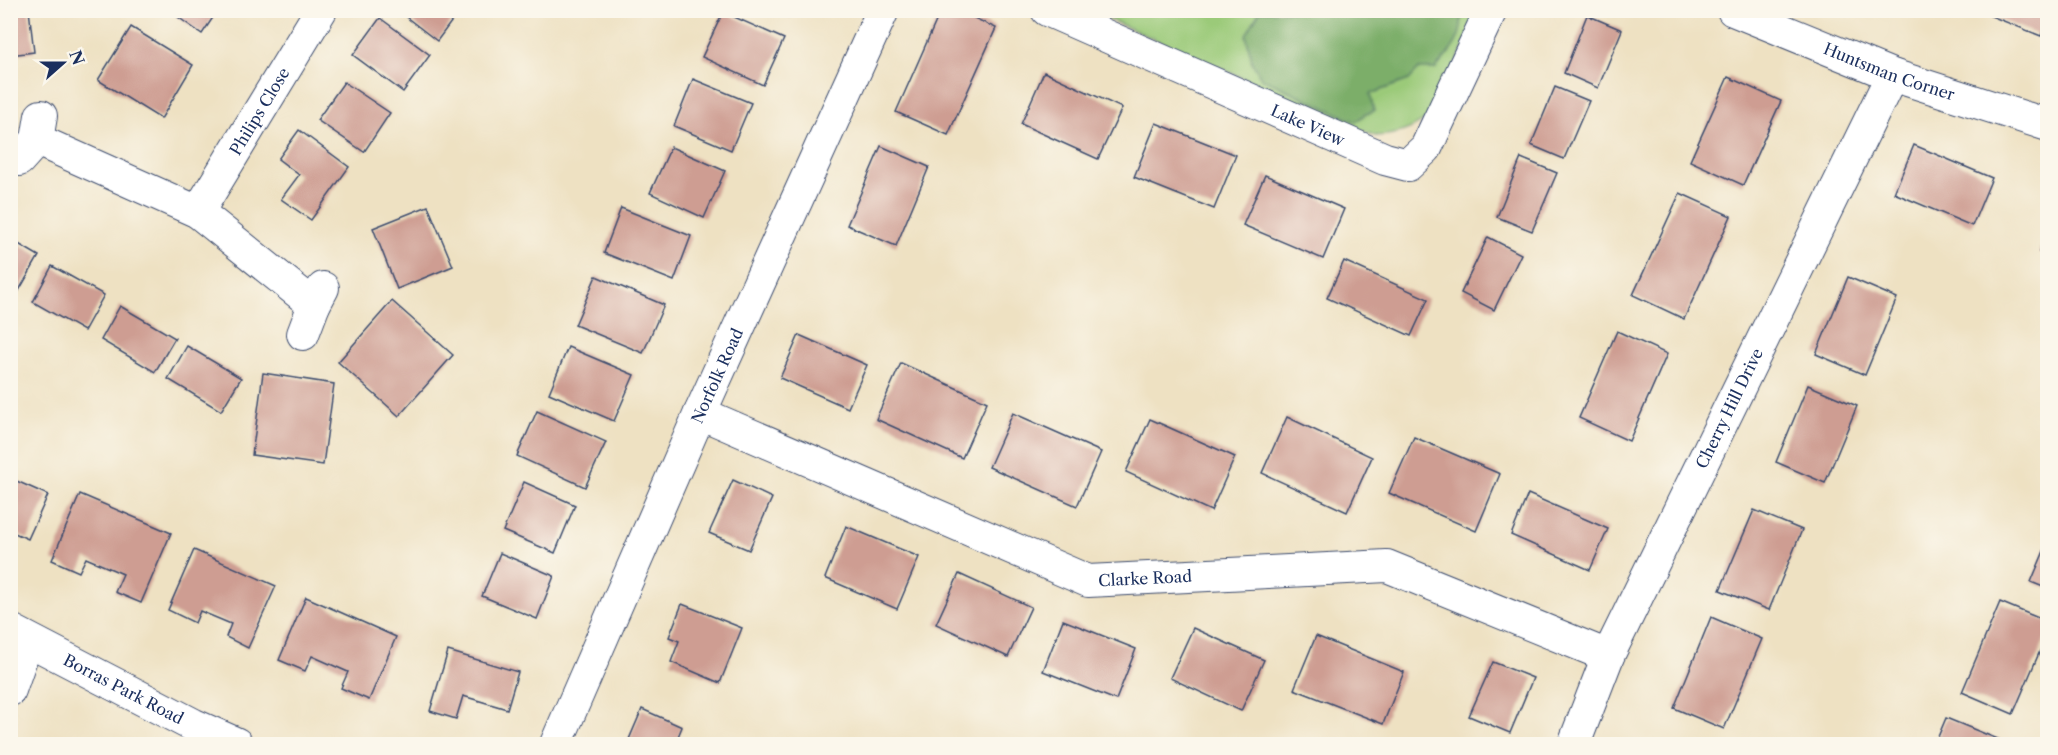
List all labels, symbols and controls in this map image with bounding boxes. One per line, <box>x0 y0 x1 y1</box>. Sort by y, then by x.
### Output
north arrow <box>33 33 93 93</box>
street label: Huntsman Corner <box>1821 38 1958 105</box>
text: N <box>65 48 89 68</box>
street label: Philips Close <box>225 64 294 159</box>
street label: Lake View <box>1268 100 1348 150</box>
street label: Norfolk Road <box>687 325 747 426</box>
street label: Cherry Hill Drive <box>1691 345 1767 472</box>
street label: Clarke Road <box>1098 566 1193 590</box>
street label: Borras Park Road <box>60 650 187 728</box>

